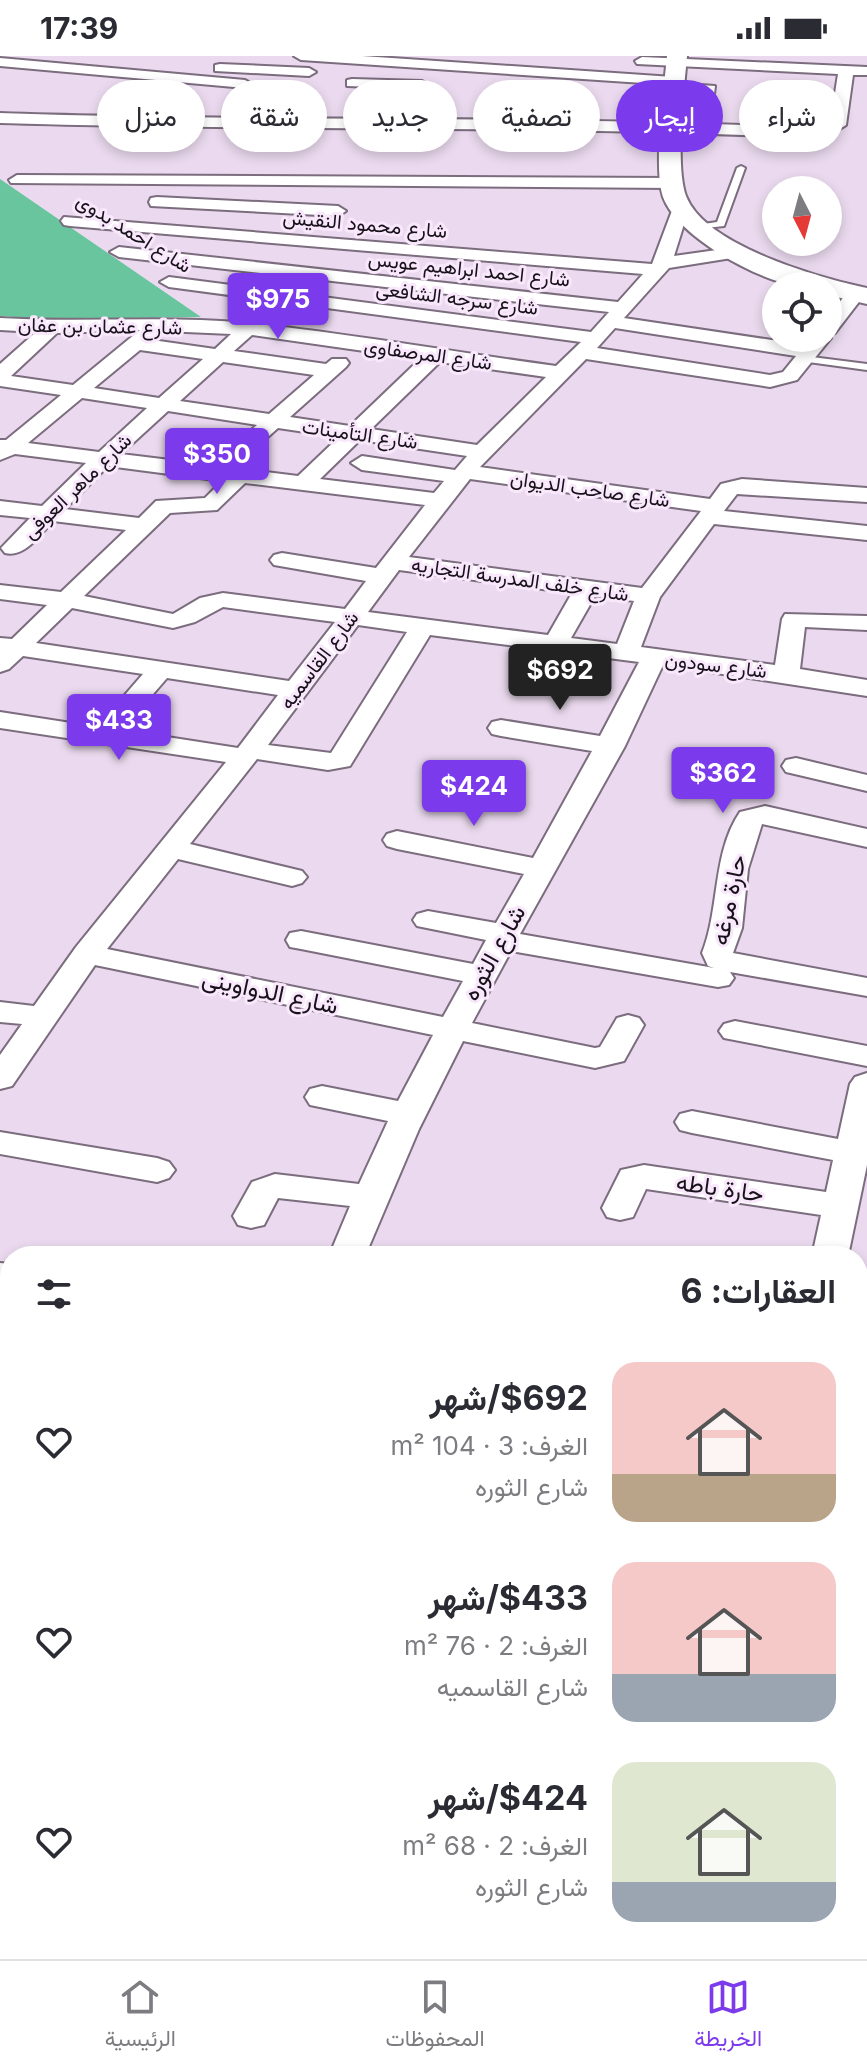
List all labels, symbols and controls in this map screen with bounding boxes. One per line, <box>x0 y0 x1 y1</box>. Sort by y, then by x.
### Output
text: 17:39 <box>40 10 118 46</box>
chip: منزل <box>97 80 205 152</box>
chip: شقة <box>221 80 327 152</box>
chip: جديد <box>343 80 457 152</box>
chip: تصفية <box>473 80 600 152</box>
chip: إيجار <box>616 80 723 152</box>
chip: شراء <box>739 80 844 152</box>
north arrow <box>762 176 842 256</box>
map controls <box>762 176 842 352</box>
street label: شارع احمد بدوى <box>71 188 196 280</box>
street label: شارع محمود النقيش <box>282 205 448 245</box>
street label: شارع احمد ابراهيم عويس <box>367 246 571 294</box>
button: locate <box>762 272 842 352</box>
pin: $975 <box>231 273 325 341</box>
street label: شارع سرجه الشافعى <box>374 276 539 322</box>
text: $975 <box>246 283 310 314</box>
street label: شارع عثمان بن عفان <box>18 313 182 341</box>
street label: شارع المرصفاوى <box>362 333 493 377</box>
street label: شارع التأمينات <box>300 414 419 456</box>
street label: شارع ماهر العوفى <box>18 428 138 545</box>
pin: $350 <box>170 428 264 496</box>
text: $350 <box>183 438 251 469</box>
street label: شارع صاحب الديوان <box>508 466 671 514</box>
street label: شارع خلف المدرسة التجاريه <box>409 552 630 608</box>
street label: شارع القاسميه <box>274 606 365 715</box>
pin: $692 <box>513 644 607 712</box>
street label: شارع سودون <box>663 647 768 685</box>
text: $692 <box>526 654 594 685</box>
pin: $433 <box>72 694 166 762</box>
text: $433 <box>85 704 153 735</box>
pin: $362 <box>676 747 770 815</box>
text: $362 <box>689 757 757 788</box>
pin: $424 <box>427 760 521 828</box>
text: $424 <box>440 770 508 801</box>
street label: حارة مرغه <box>705 852 753 948</box>
street label: شارع الثوره <box>456 900 533 1006</box>
street label: شارع الدواوينى <box>199 963 341 1022</box>
street label: حارة باطه <box>674 1167 766 1209</box>
text: العقارات: 6 <box>681 1270 836 1311</box>
icon: filters <box>32 1272 76 1316</box>
text: $692/شهر <box>429 1377 588 1418</box>
icon: home <box>676 1394 772 1490</box>
icon: heart <box>32 1420 76 1464</box>
text: الغرف: 3 · 104 m² <box>390 1430 588 1461</box>
text: شارع الثوره <box>475 1471 588 1502</box>
text: $433/شهر <box>428 1577 588 1618</box>
icon: home <box>676 1594 772 1690</box>
icon: heart <box>32 1620 76 1664</box>
text: الغرف: 2 · 76 m² <box>404 1630 588 1661</box>
text: شارع القاسميه <box>437 1671 588 1702</box>
text: $424/شهر <box>428 1777 588 1818</box>
icon: home <box>676 1794 772 1890</box>
icon: heart <box>32 1820 76 1864</box>
text: الغرف: 2 · 68 m² <box>402 1830 588 1861</box>
text: شارع الثوره <box>475 1871 588 1902</box>
tab: الرئيسية <box>105 1975 176 2058</box>
tab: المحفوظات <box>386 1975 485 2058</box>
tab: الخريطة <box>694 1975 762 2058</box>

